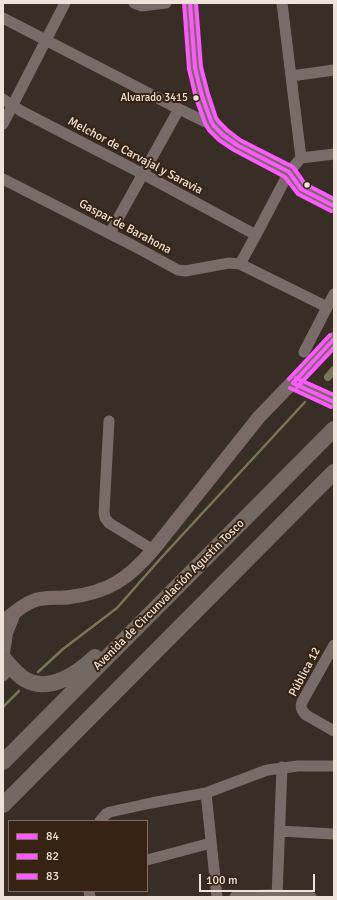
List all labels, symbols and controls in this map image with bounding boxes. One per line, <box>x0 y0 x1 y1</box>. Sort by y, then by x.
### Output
place label: Alvarado 3415 <box>120 91 188 105</box>
marker: Alvarado 3415 <box>191 93 201 103</box>
street label: Melchor de Carvajal y Saravia <box>65 114 205 198</box>
unlabelled marker <box>302 180 312 190</box>
street label: Gaspar de Barahona <box>76 197 174 257</box>
street label: Avenida de Circunvalación Agustín Tosco <box>91 517 247 673</box>
street label: Pública 12 <box>286 645 324 699</box>
legend <box>8 820 148 892</box>
text: 84 <box>46 829 59 844</box>
text: 82 <box>46 849 59 864</box>
scale bar <box>201 866 317 892</box>
text: 83 <box>46 869 59 884</box>
text: 100 m <box>206 873 238 888</box>

